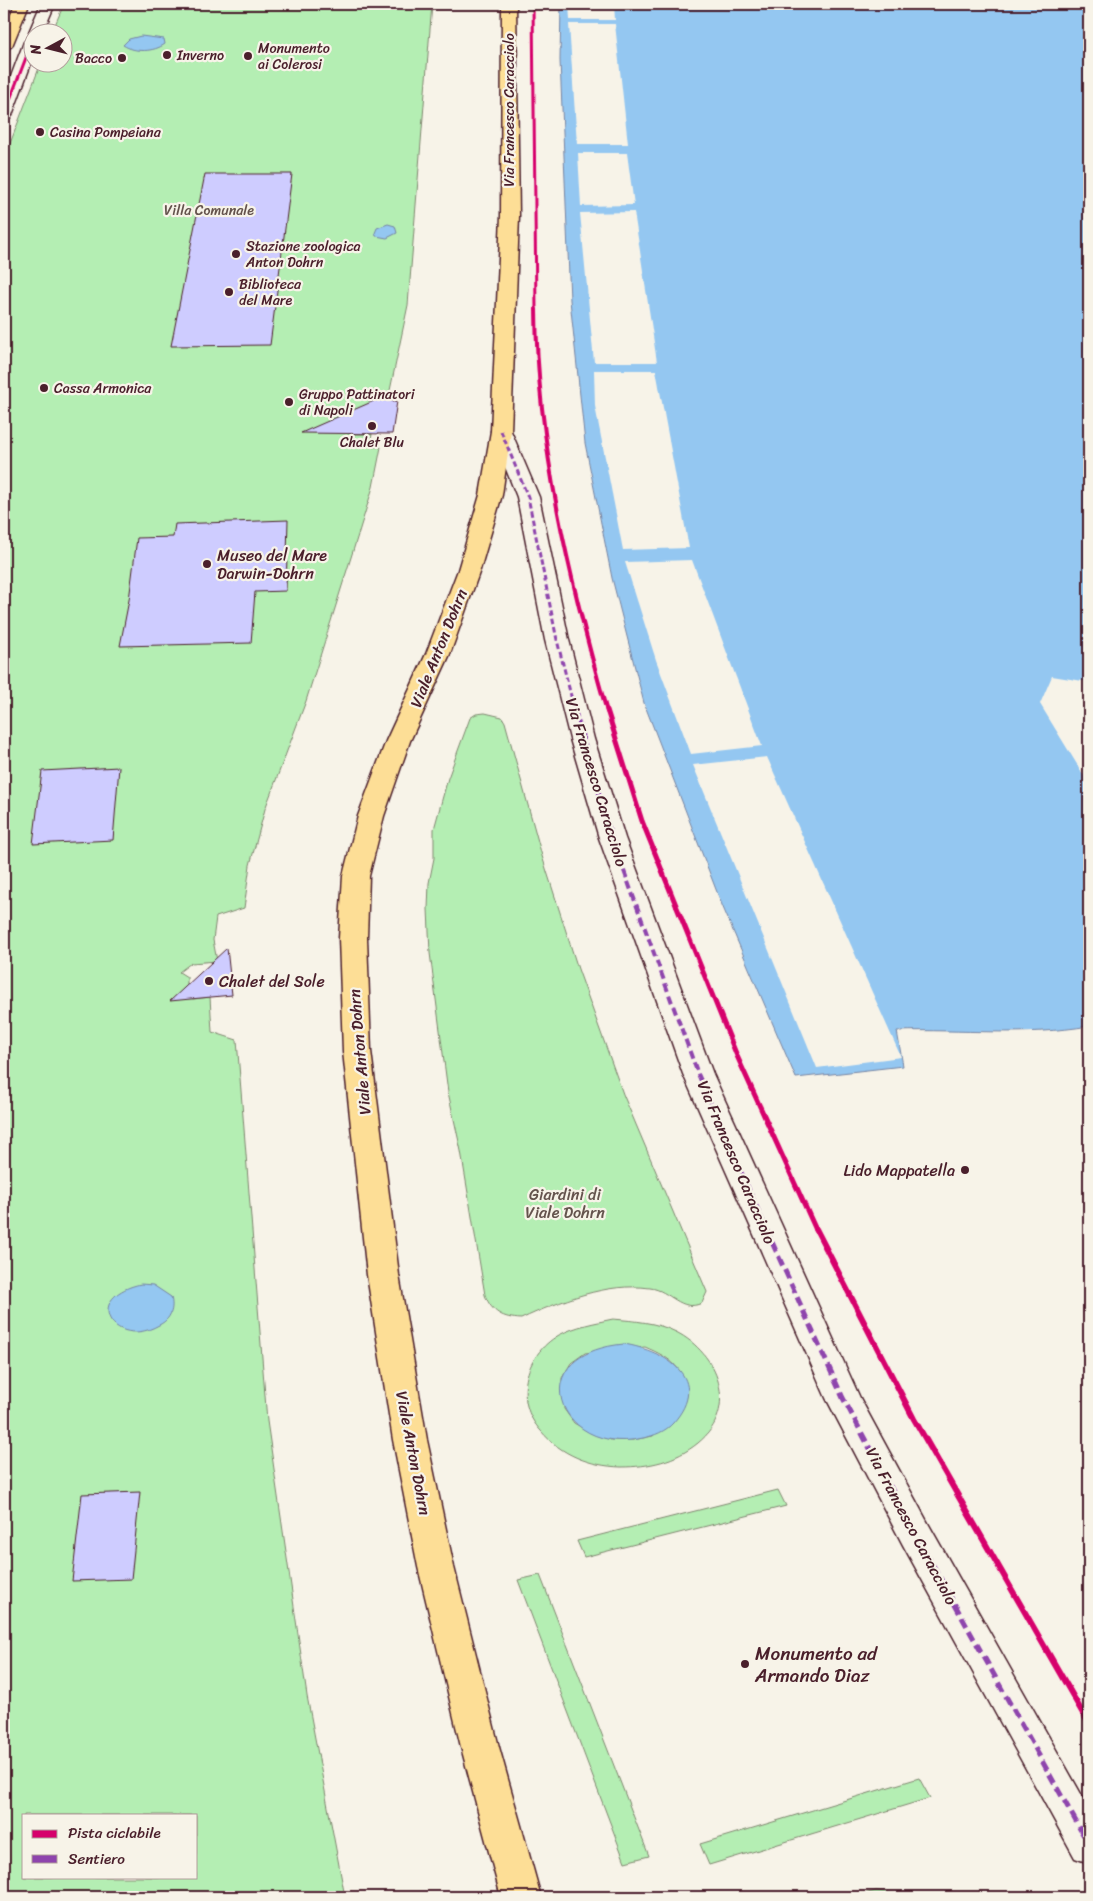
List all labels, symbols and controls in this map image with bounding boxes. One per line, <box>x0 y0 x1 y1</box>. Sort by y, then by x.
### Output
north arrow <box>22 22 72 72</box>
street label: Via Francesco Caracciolo <box>497 33 522 187</box>
place label: Monumento ai Colerosi <box>258 36 330 77</box>
text: N <box>23 43 49 57</box>
place label: Inverno <box>176 43 224 68</box>
place label: Bacco <box>75 46 112 71</box>
marker: Inverno <box>161 49 173 61</box>
marker: Monumento ai Colerosi <box>242 50 254 62</box>
marker: Bacco <box>116 52 128 64</box>
place label: Casina Pompeiana <box>50 120 162 145</box>
marker: Casina Pompeiana <box>34 126 46 138</box>
park label: Villa Comunale <box>164 198 254 223</box>
place label: Stazione zoologica Anton Dohrn <box>245 234 361 275</box>
marker: Stazione zoologica Anton Dohrn <box>230 248 242 260</box>
place label: Biblioteca del Mare <box>239 272 302 313</box>
marker: Biblioteca del Mare <box>223 286 235 298</box>
place label: Cassa Armonica <box>54 376 152 401</box>
marker: Cassa Armonica <box>38 382 50 394</box>
place label: Gruppo Pattinatori di Napoli <box>299 382 416 423</box>
marker: Gruppo Pattinatori di Napoli <box>283 396 295 408</box>
marker: Chalet Blu <box>366 420 378 432</box>
place label: Chalet Blu <box>340 430 404 455</box>
place label: Museo del Mare Darwin-Dohrn <box>217 541 327 588</box>
marker: Museo del Mare Darwin-Dohrn <box>201 558 213 570</box>
street label: Viale Anton Dohrn <box>401 584 476 712</box>
street label: Via Francesco Caracciolo <box>557 694 636 870</box>
place label: Chalet del Sole <box>219 967 325 996</box>
marker: Chalet del Sole <box>203 975 215 987</box>
street label: Viale Anton Dohrn <box>340 988 379 1116</box>
street label: Via Francesco Caracciolo <box>689 1076 784 1249</box>
place label: Lido Mappatella <box>843 1156 955 1185</box>
marker: Lido Mappatella <box>959 1164 971 1176</box>
park label: Giardini di Viale Dohrn <box>525 1180 605 1227</box>
street label: Viale Anton Dohrn <box>387 1388 440 1518</box>
street label: Via Francesco Caracciolo <box>858 1442 966 1611</box>
place label: Monumento ad Armando Diaz <box>754 1637 878 1692</box>
marker: Monumento ad Armando Diaz <box>739 1658 751 1670</box>
legend <box>22 1814 198 1878</box>
text: Pista ciclabile <box>68 1820 161 1846</box>
text: Sentiero <box>68 1846 125 1872</box>

